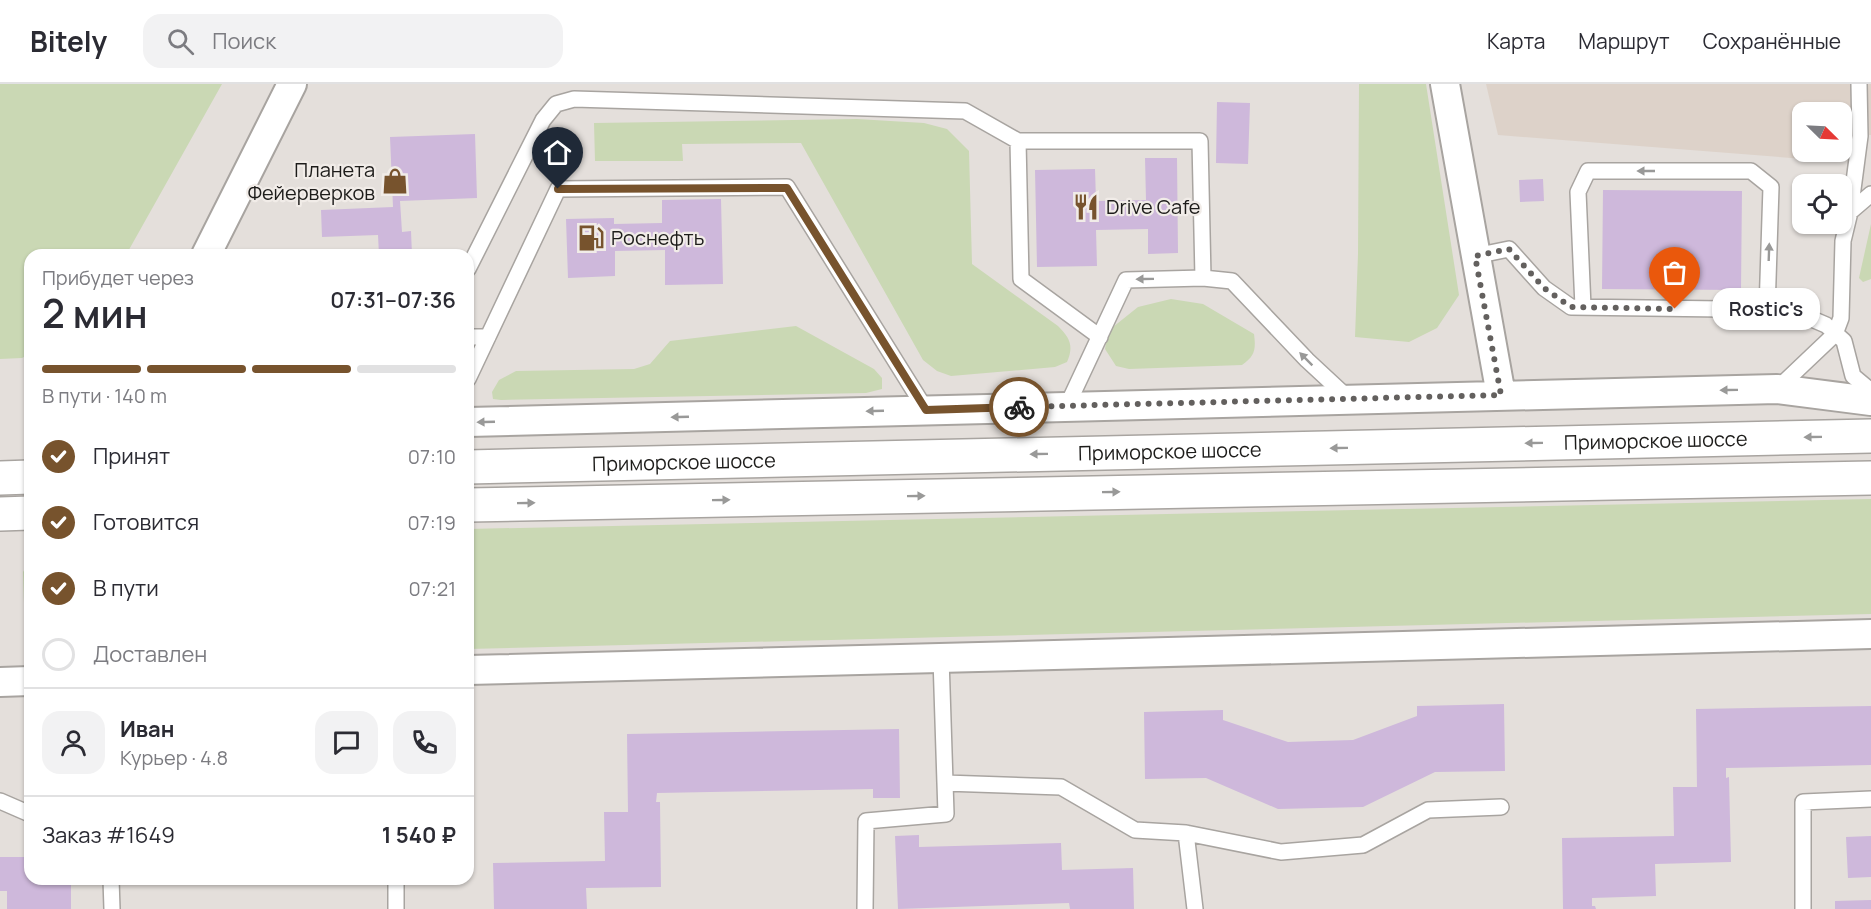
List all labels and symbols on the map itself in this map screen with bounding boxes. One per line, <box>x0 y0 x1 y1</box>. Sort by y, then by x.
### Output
north arrow <box>1792 102 1852 162</box>
pin <box>532 127 583 189</box>
place label: Планета Фейерверков <box>248 156 375 206</box>
shop icon: Планета Фейерверков <box>380 166 410 196</box>
one-way arrow <box>1637 166 1656 176</box>
restaurant icon: Drive Cafe <box>1071 192 1101 222</box>
place label: Drive Cafe <box>1106 193 1201 220</box>
fuel station icon: Роснефть <box>576 223 606 253</box>
place label: Роснефть <box>611 224 704 251</box>
one-way arrow <box>1764 242 1774 261</box>
pin <box>1649 247 1700 309</box>
one-way arrow <box>1135 275 1154 284</box>
callout: Rostic's <box>1711 288 1819 330</box>
one-way arrow <box>1300 352 1314 366</box>
courier <box>989 377 1049 437</box>
one-way arrow <box>1720 385 1739 395</box>
one-way arrow <box>866 406 885 416</box>
one-way arrow <box>671 412 690 421</box>
one-way arrow <box>476 417 495 427</box>
street label: Приморское шоссе <box>1564 425 1748 456</box>
one-way arrow <box>1803 432 1822 442</box>
street label: Приморское шоссе <box>1078 435 1262 467</box>
one-way arrow <box>1524 439 1543 448</box>
one-way arrow <box>1329 443 1348 452</box>
street label: Приморское шоссе <box>592 446 776 477</box>
one-way arrow <box>1029 450 1048 459</box>
one-way arrow <box>1102 487 1121 497</box>
one-way arrow <box>907 491 926 501</box>
one-way arrow <box>712 495 731 505</box>
one-way arrow <box>517 499 536 508</box>

